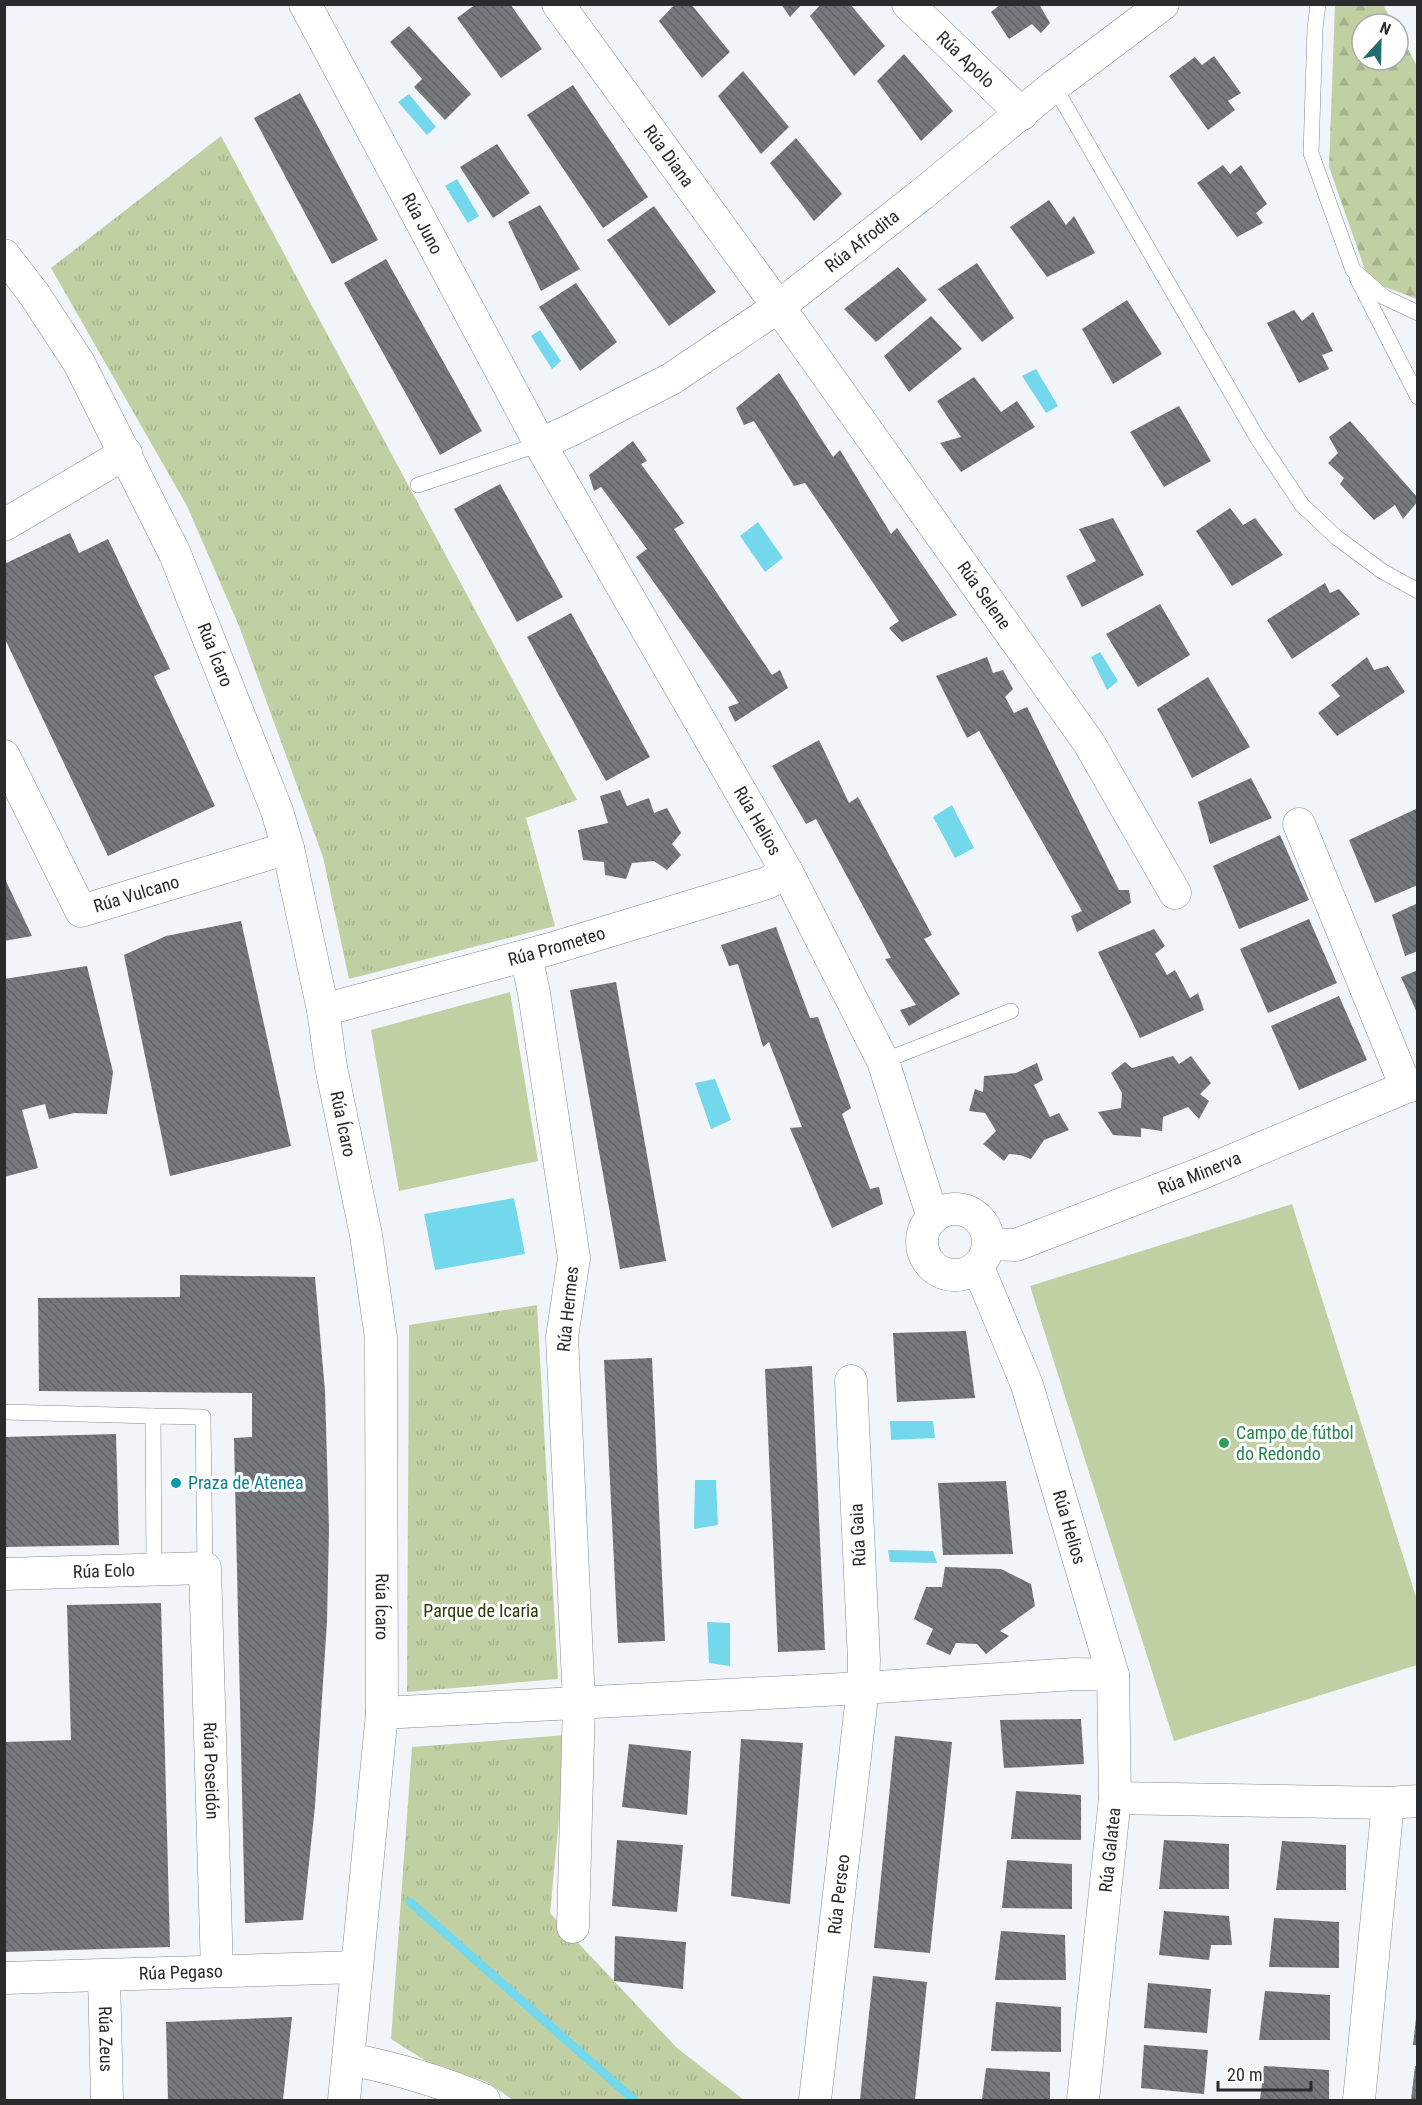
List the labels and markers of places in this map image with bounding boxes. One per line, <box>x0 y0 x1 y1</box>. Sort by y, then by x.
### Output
place label: Campo de fútbol do Redondo <box>1236 1422 1354 1464</box>
marker: Campo de fútbol do Redondo <box>1217 1436 1231 1450</box>
place label: Praza de Atenea <box>188 1472 304 1493</box>
marker: Praza de Atenea <box>169 1476 183 1490</box>

